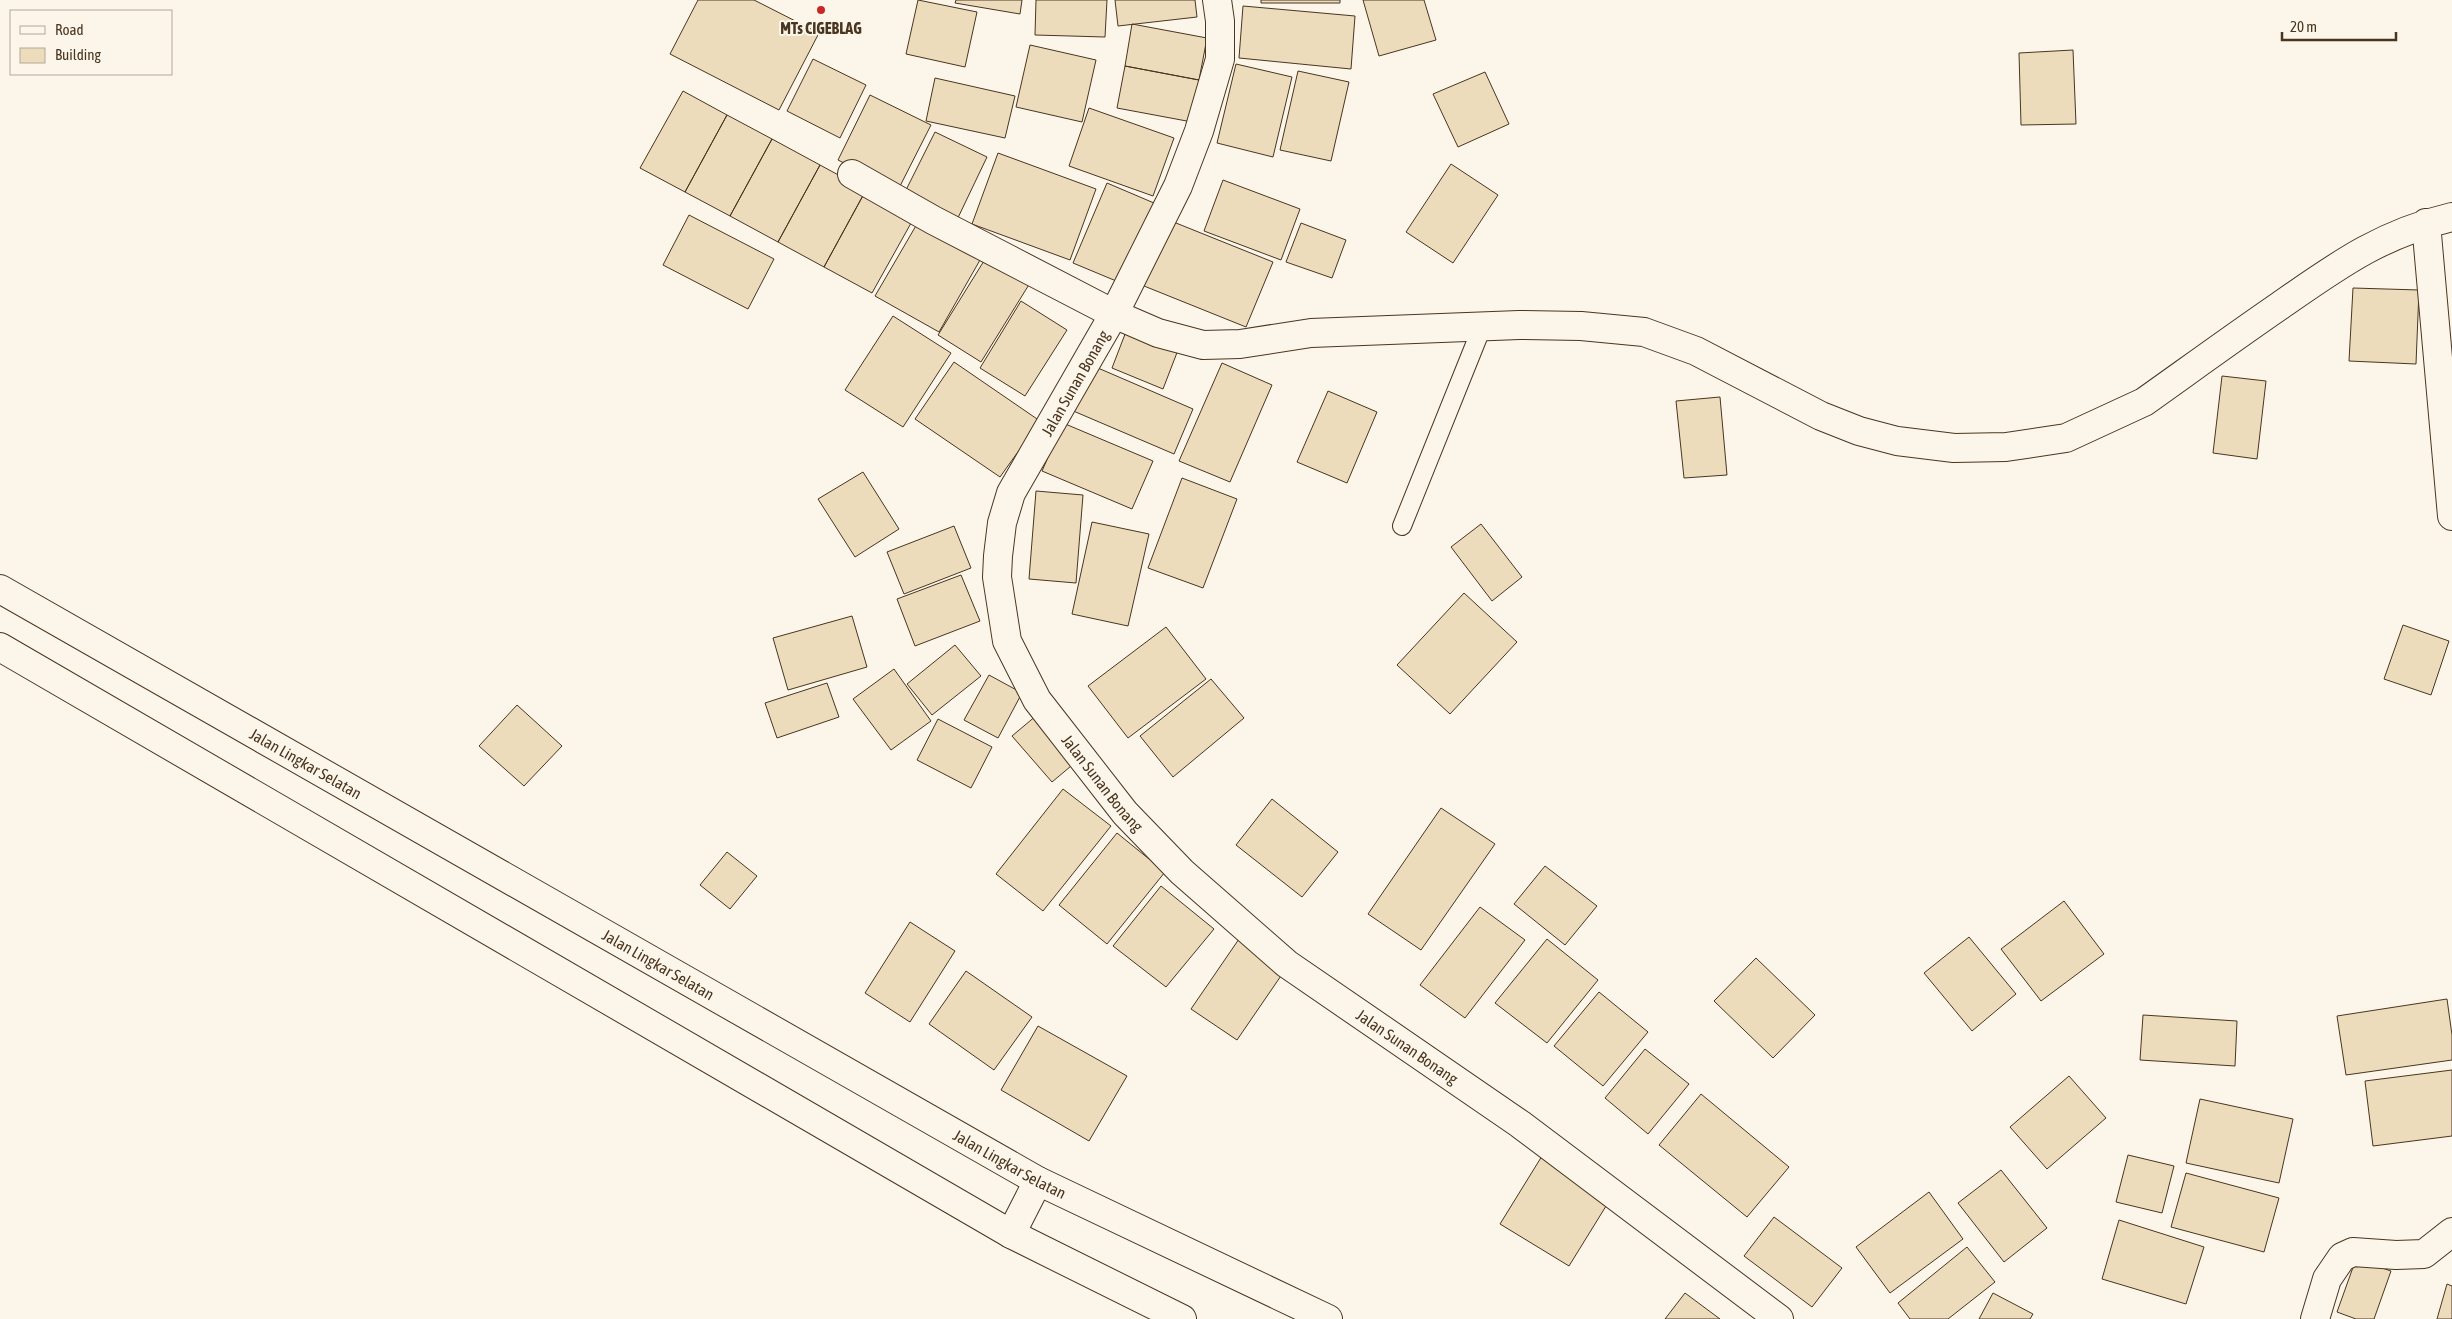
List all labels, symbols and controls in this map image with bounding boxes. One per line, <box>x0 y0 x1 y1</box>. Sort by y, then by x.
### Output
marker: MTs CIGEBLAG <box>815 4 827 16</box>
legend <box>10 10 172 75</box>
scale bar <box>2282 10 2396 42</box>
text: 20 m <box>2290 18 2317 35</box>
place label: MTs CIGEBLAG <box>780 19 862 37</box>
text: Road <box>55 21 84 38</box>
text: Building <box>55 46 101 63</box>
street label: Jalan Sunan Bonang <box>1038 327 1113 439</box>
street label: Jalan Lingkar Selatan <box>247 724 365 802</box>
street label: Jalan Sunan Bonang <box>1058 731 1147 836</box>
street label: Jalan Lingkar Selatan <box>599 926 718 1003</box>
street label: Jalan Sunan Bonang <box>1353 1006 1461 1089</box>
street label: Jalan Lingkar Selatan <box>950 1126 1069 1202</box>

